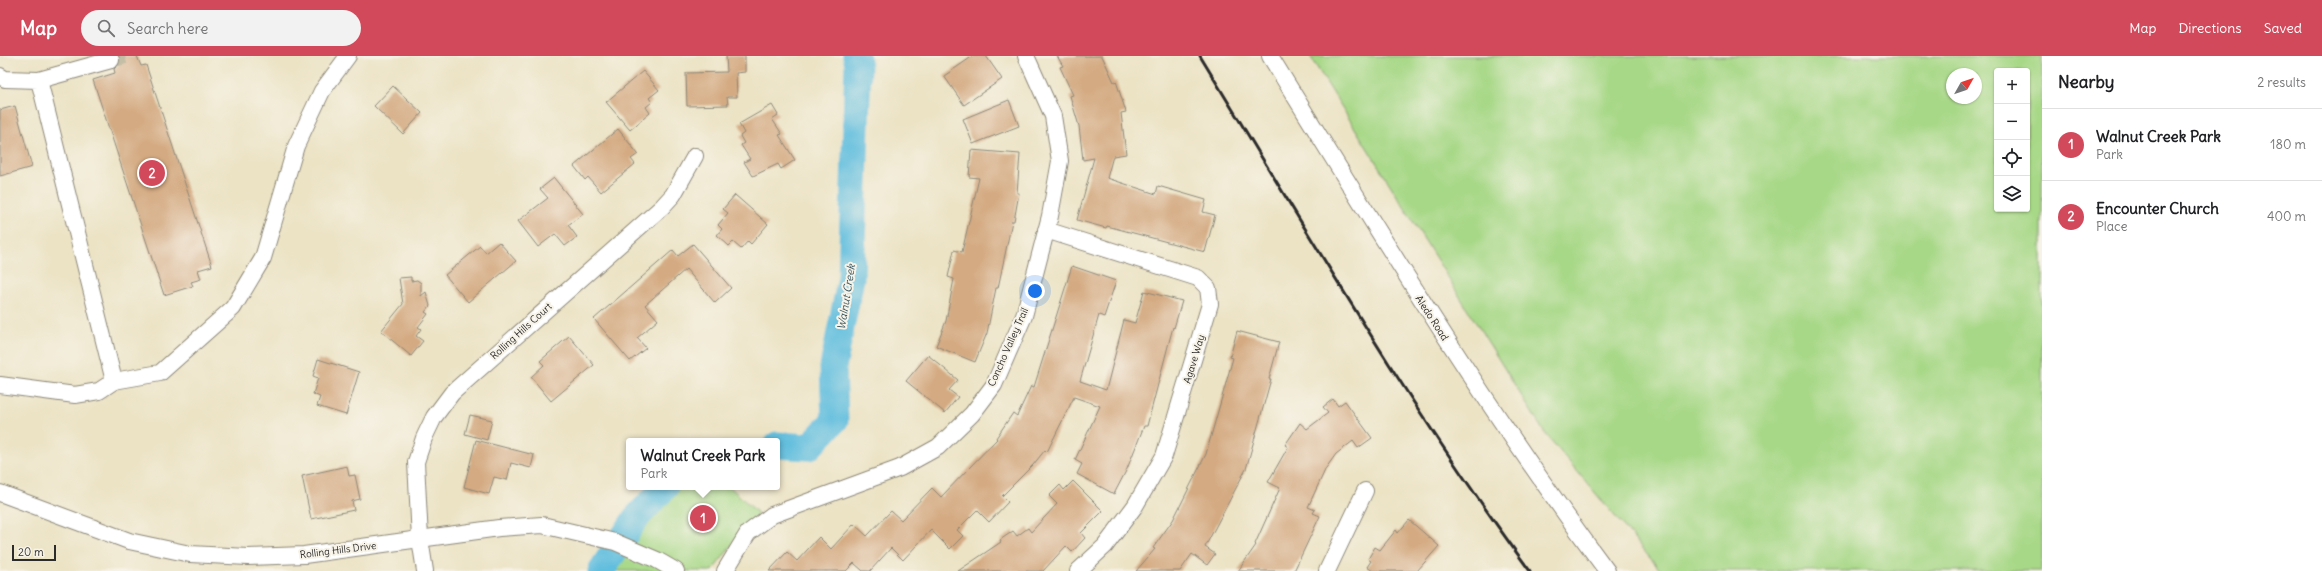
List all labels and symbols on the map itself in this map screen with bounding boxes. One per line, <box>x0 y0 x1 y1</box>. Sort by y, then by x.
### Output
north arrow <box>1946 68 1982 104</box>
pin: 2 <box>139 158 165 188</box>
water label: Walnut Creek <box>834 262 858 331</box>
your location <box>1025 281 1045 301</box>
street label: Aledo Road <box>1413 293 1452 343</box>
street label: Rolling Hills Court <box>487 299 555 362</box>
street label: Concho Valley Trail <box>985 306 1031 388</box>
street label: Agave Way <box>1180 333 1208 385</box>
pin: 1 <box>690 503 716 533</box>
street label: Rolling Hills Drive <box>299 539 377 561</box>
scale bar <box>12 543 56 562</box>

